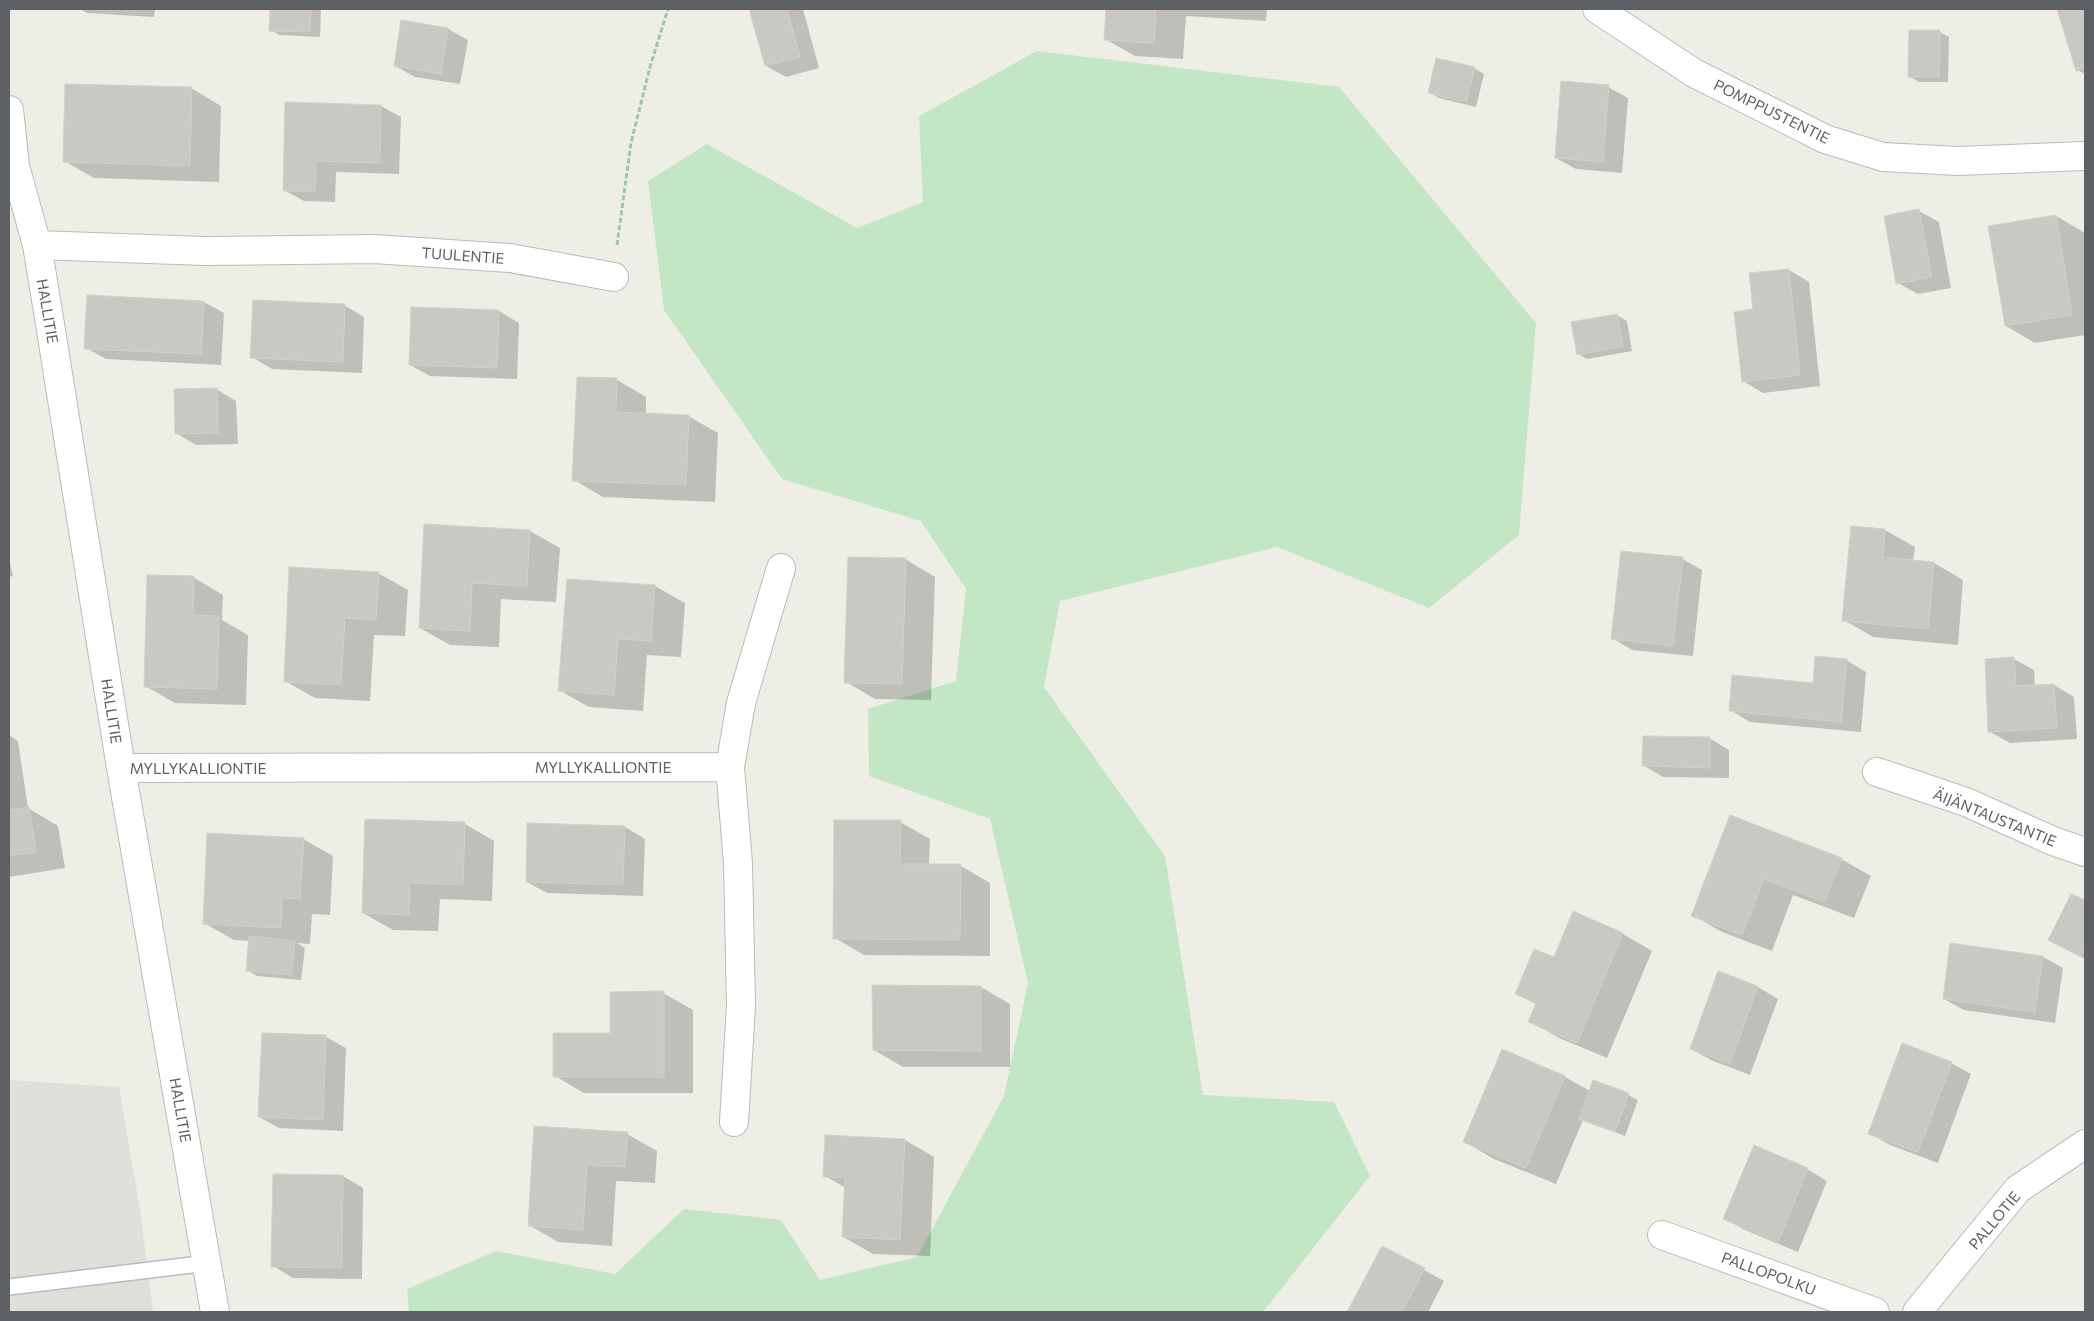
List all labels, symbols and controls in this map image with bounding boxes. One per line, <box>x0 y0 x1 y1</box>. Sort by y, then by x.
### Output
street label: POMPPUSTENTIE <box>1711 75 1833 147</box>
street label: TUULENTIE <box>421 243 505 267</box>
street label: HALLITIE <box>33 277 63 345</box>
street label: HALLITIE <box>98 677 126 745</box>
street label: MYLLYKALLIONTIE <box>535 758 671 776</box>
street label: MYLLYKALLIONTIE <box>130 759 266 777</box>
street label: ÄIJÄNTAUSTANTIE <box>1931 784 2059 850</box>
street label: HALLITIE <box>166 1076 196 1144</box>
street label: PALLOTIE <box>1964 1187 2024 1253</box>
street label: PALLOPOLKU <box>1719 1248 1819 1298</box>

